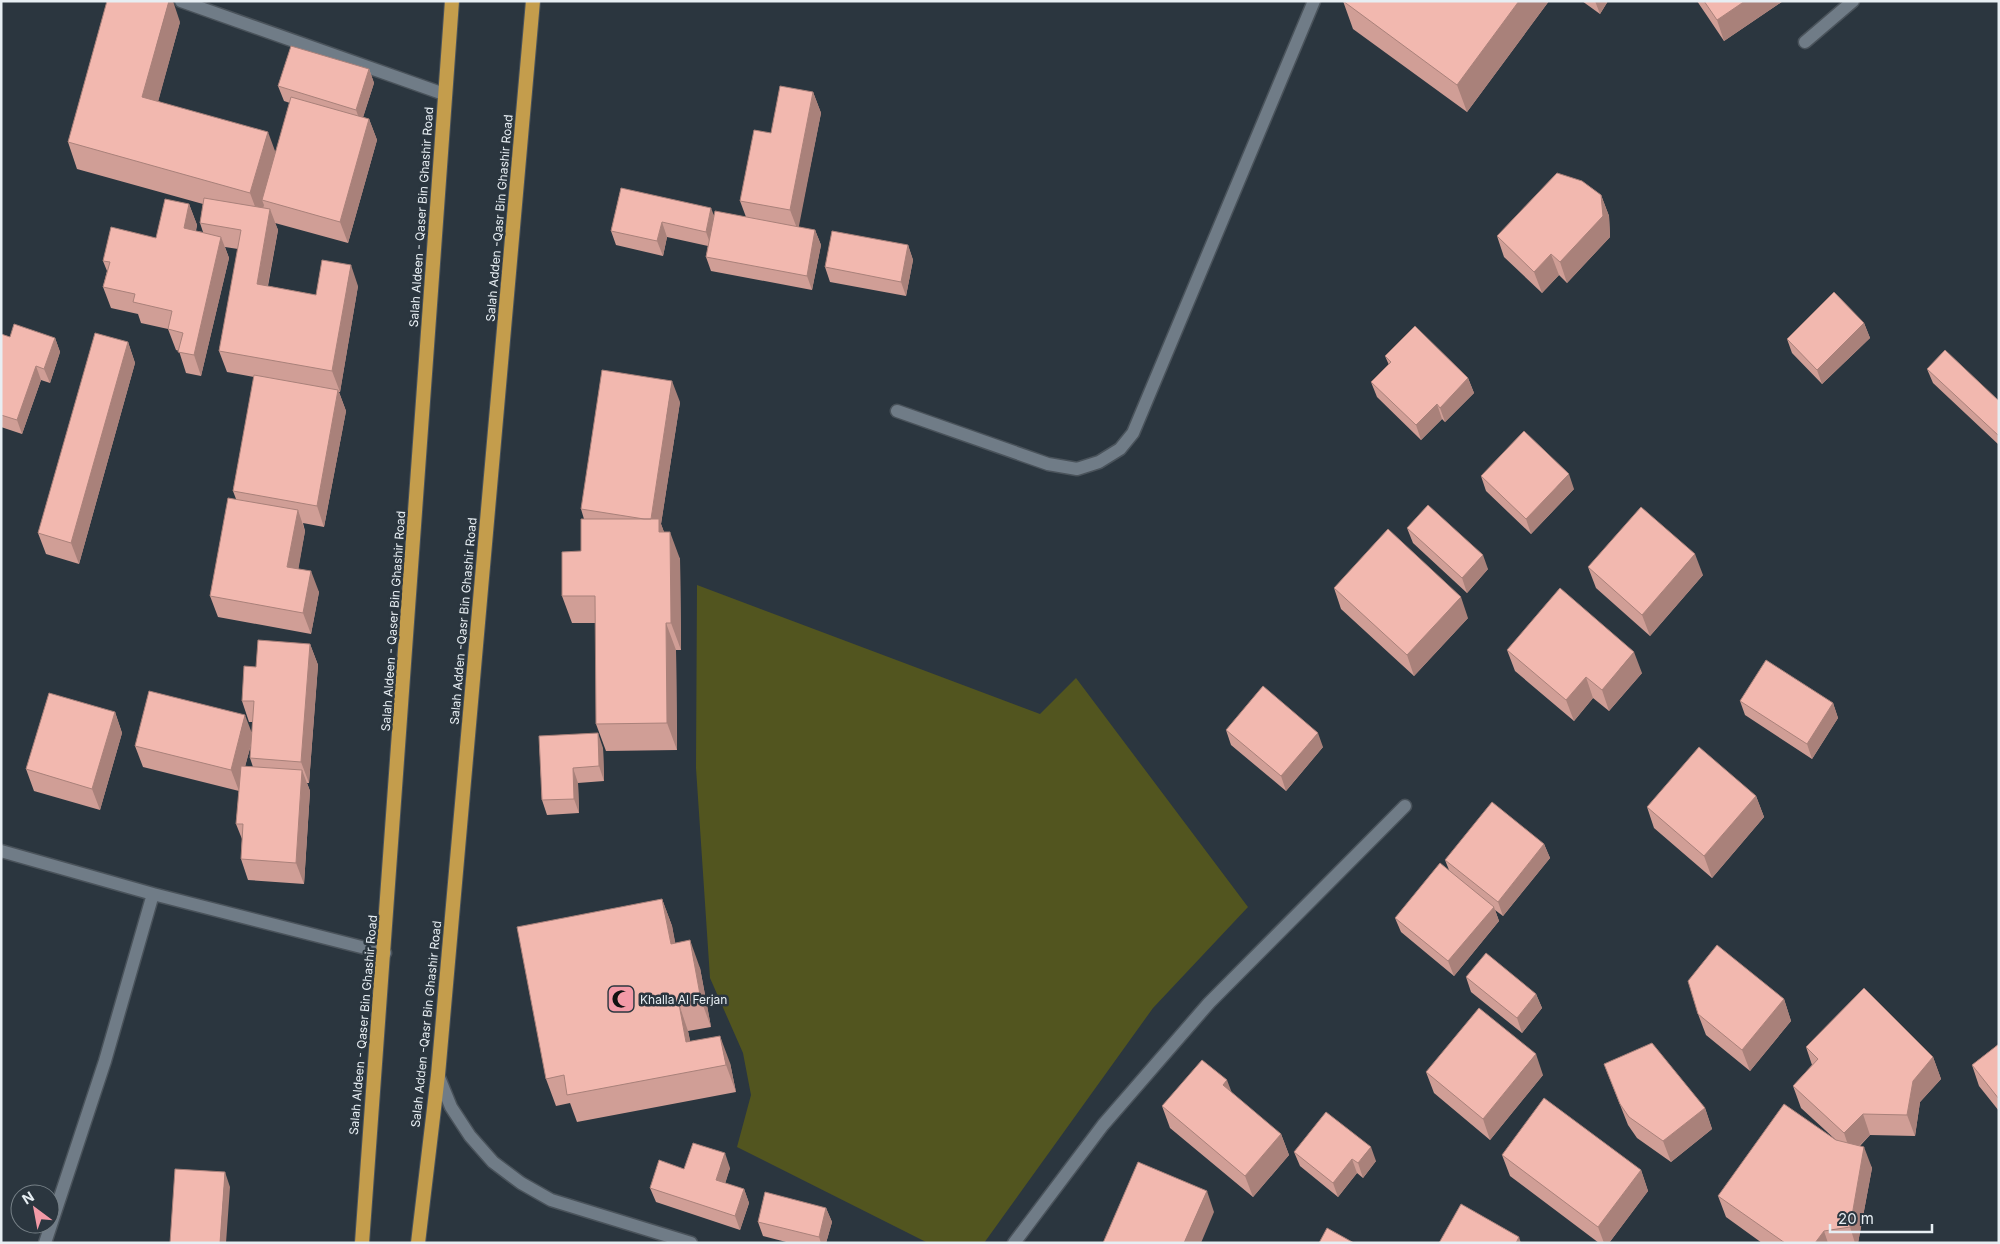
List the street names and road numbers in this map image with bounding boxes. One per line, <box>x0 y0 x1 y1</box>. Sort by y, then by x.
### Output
street label: Salah Aldeen - Qaser Bin Ghashir Road <box>406 106 436 328</box>
street label: Salah Adden -Qasr Bin Ghashir Road <box>482 114 516 322</box>
street label: Salah Aldeen - Qaser Bin Ghashir Road <box>378 510 408 732</box>
street label: Salah Adden -Qasr Bin Ghashir Road <box>446 517 480 725</box>
street label: Salah Aldeen - Qaser Bin Ghashir Road <box>346 914 380 1136</box>
street label: Salah Adden -Qasr Bin Ghashir Road <box>408 920 444 1128</box>

